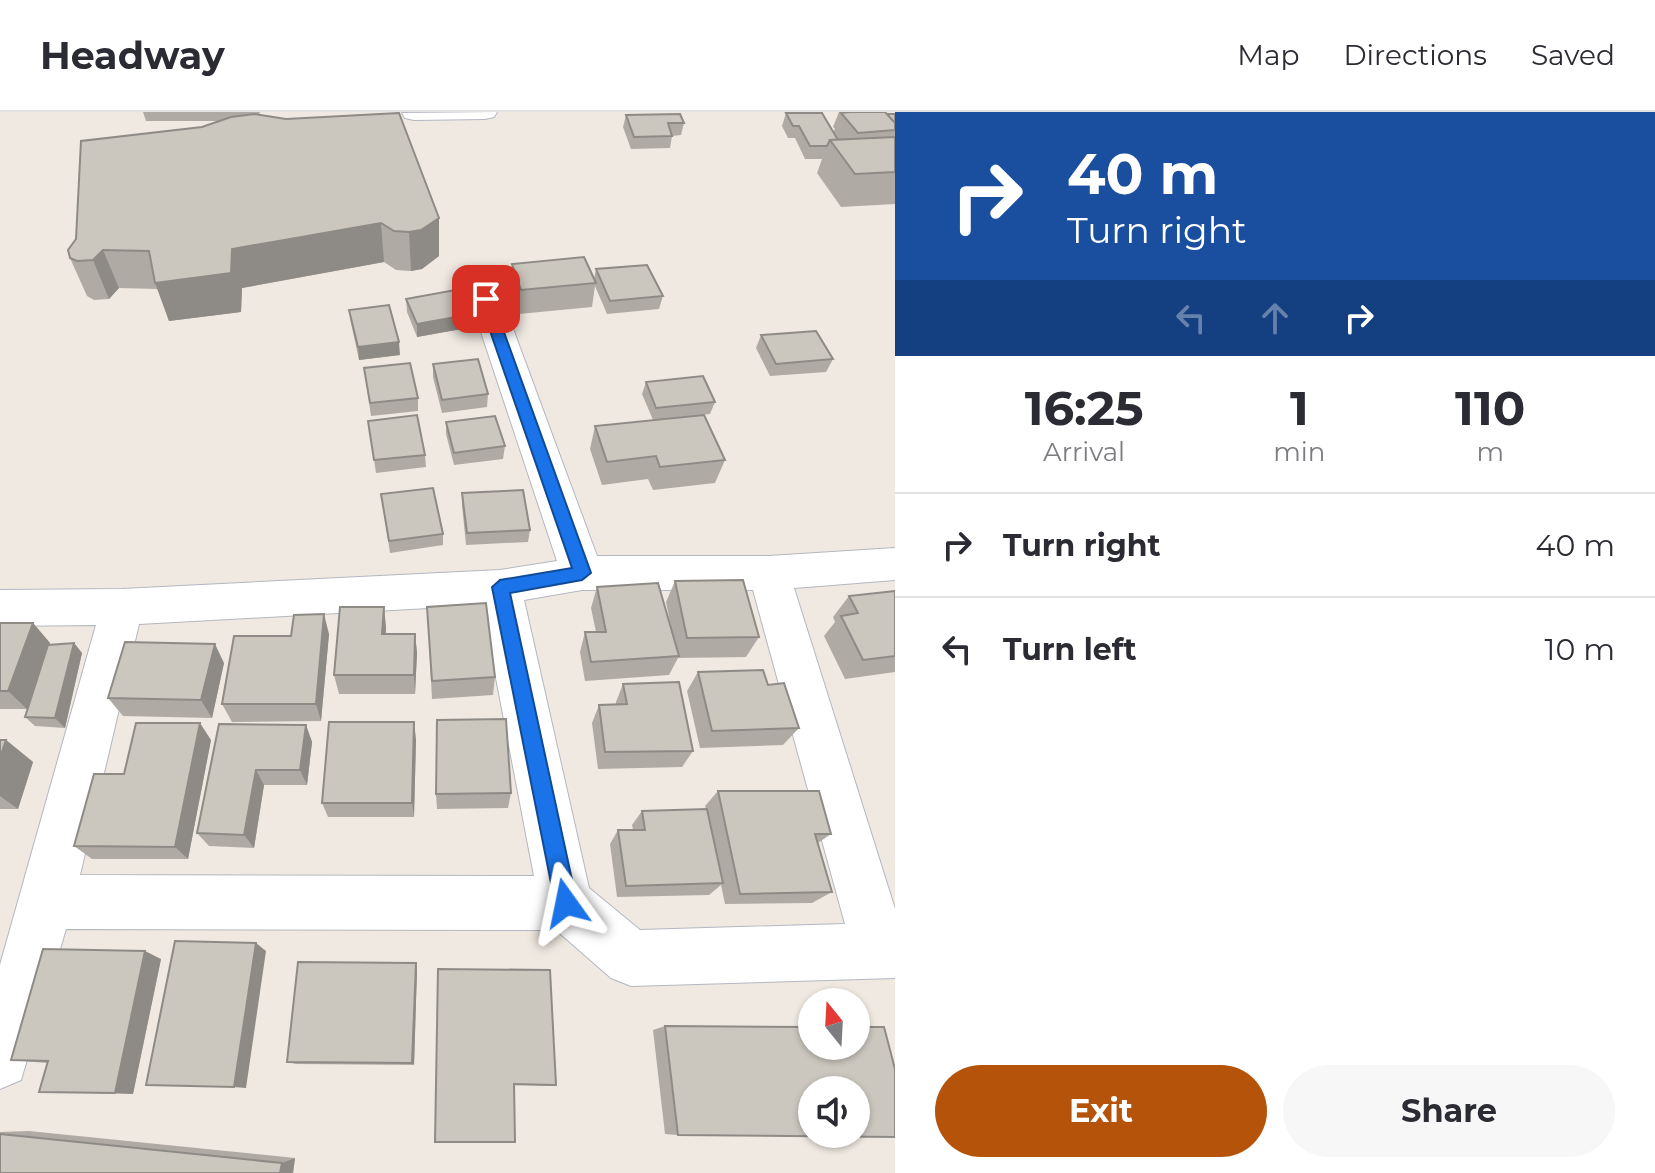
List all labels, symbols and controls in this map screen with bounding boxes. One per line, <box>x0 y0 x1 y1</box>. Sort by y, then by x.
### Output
text: Headway <box>40 32 225 79</box>
text: Map <box>1237 38 1299 72</box>
text: Directions <box>1343 38 1487 72</box>
text: Saved <box>1531 38 1615 72</box>
text: 40 m <box>1067 140 1218 208</box>
icon: right <box>935 144 1039 248</box>
text: Turn right <box>1067 208 1247 252</box>
pin <box>452 265 520 333</box>
icon: arrive <box>464 277 508 321</box>
icon: left <box>1169 296 1213 340</box>
icon: ahead <box>1253 296 1297 340</box>
icon: right <box>1337 296 1381 340</box>
text: 16:25 <box>1025 379 1144 437</box>
text: 1 <box>1290 379 1309 437</box>
text: 110 <box>1455 379 1525 437</box>
text: Arrival <box>1043 436 1125 468</box>
text: min <box>1273 436 1325 468</box>
text: m <box>1476 436 1504 468</box>
icon: right <box>935 523 979 567</box>
text: Turn right <box>1003 527 1160 564</box>
text: 40 m <box>1536 527 1615 564</box>
icon: left <box>935 627 979 671</box>
text: Turn left <box>1003 631 1136 668</box>
text: 10 m <box>1545 631 1615 668</box>
position arrow <box>524 861 608 945</box>
north arrow <box>798 988 870 1060</box>
map controls <box>798 988 870 1148</box>
button: Exit <box>935 1065 1267 1157</box>
button: Share <box>1283 1065 1615 1157</box>
button: sound <box>798 1076 870 1148</box>

